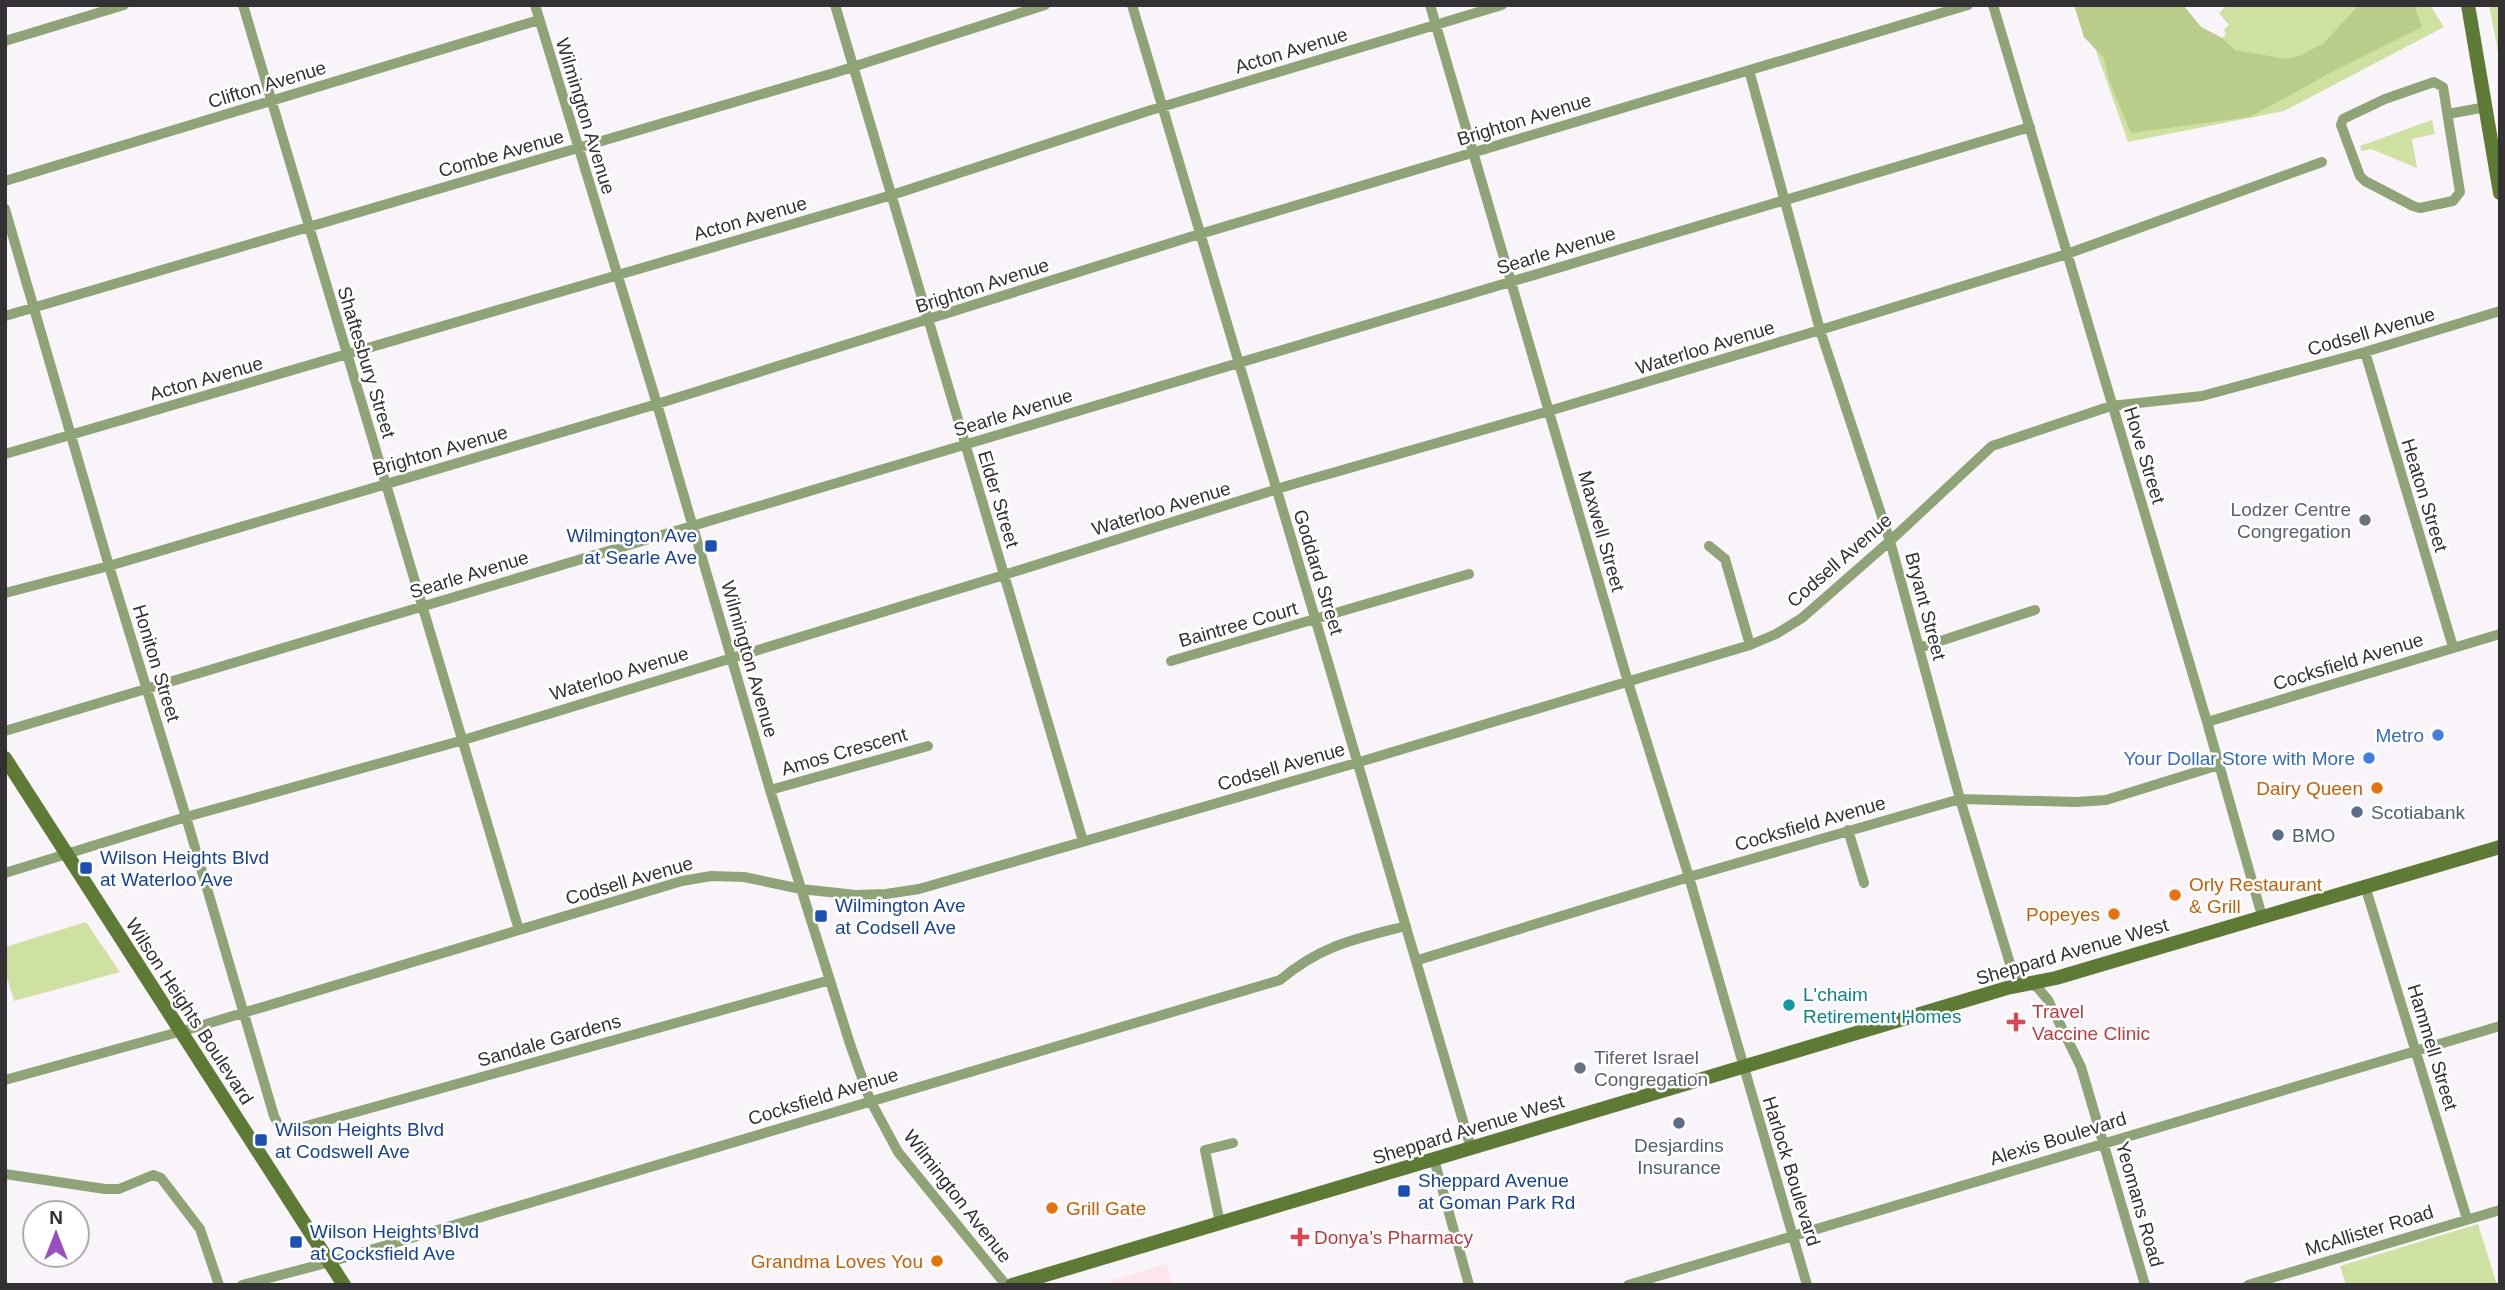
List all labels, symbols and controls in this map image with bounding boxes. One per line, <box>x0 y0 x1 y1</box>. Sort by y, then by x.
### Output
street label: Acton Avenue <box>1232 23 1350 78</box>
street label: Wilmington Avenue <box>552 35 619 197</box>
street label: Clifton Avenue <box>206 57 329 112</box>
street label: Brighton Avenue <box>1455 89 1594 150</box>
street label: Combe Avenue <box>436 126 566 181</box>
street label: Acton Avenue <box>691 192 809 245</box>
street label: Searle Avenue <box>1494 222 1618 279</box>
street label: Brighton Avenue <box>913 254 1052 317</box>
street label: Shaftesbury Street <box>333 284 400 441</box>
street label: Codsell Avenue <box>2305 303 2437 360</box>
street label: Waterloo Avenue <box>1633 316 1777 379</box>
street label: Acton Avenue <box>147 352 265 405</box>
street label: Searle Avenue <box>951 384 1075 441</box>
street label: Hove Street <box>2120 404 2169 507</box>
street label: Brighton Avenue <box>370 421 510 480</box>
street label: Heaton Street <box>2397 436 2452 555</box>
street label: Elder Street <box>974 448 1023 551</box>
street label: Maxwell Street <box>1574 468 1629 595</box>
street label: Waterloo Avenue <box>1089 477 1233 540</box>
place label: Lodzer Centre Congregation <box>2231 499 2351 542</box>
street label: Goddard Street <box>1289 507 1348 638</box>
street label: Codsell Avenue <box>1783 509 1896 612</box>
marker: Lodzer Centre Congregation <box>2357 512 2373 528</box>
place label: Wilmington Ave at Searle Ave <box>566 525 697 568</box>
marker: Wilmington Ave at Searle Ave <box>703 538 719 554</box>
street label: Searle Avenue <box>407 546 531 603</box>
street label: Bryant Street <box>1901 550 1950 663</box>
street label: Wilmington Avenue <box>717 578 782 740</box>
street label: Baintree Court <box>1176 597 1301 651</box>
street label: Honiton Street <box>129 602 185 725</box>
street label: Cocksfield Avenue <box>2270 629 2426 694</box>
street label: Waterloo Avenue <box>547 642 691 705</box>
street label: Amos Crescent <box>779 723 910 779</box>
place label: Metro <box>2375 725 2424 746</box>
marker: Metro <box>2430 727 2446 743</box>
street label: Codsell Avenue <box>1215 738 1347 795</box>
place label: Your Dollar Store with More <box>2123 748 2355 769</box>
marker: Your Dollar Store with More <box>2361 750 2377 766</box>
place label: Dairy Queen <box>2256 778 2363 799</box>
marker: Dairy Queen <box>2369 780 2385 796</box>
street label: Cocksfield Avenue <box>1732 792 1888 855</box>
place label: Scotiabank <box>2371 802 2466 823</box>
marker: Scotiabank <box>2349 804 2365 820</box>
place label: BMO <box>2292 825 2335 846</box>
marker: BMO <box>2270 827 2286 843</box>
place label: Wilson Heights Blvd at Waterloo Ave <box>100 847 269 890</box>
street label: Codsell Avenue <box>563 852 695 909</box>
marker: Wilson Heights Blvd at Waterloo Ave <box>78 860 94 876</box>
place label: Orly Restaurant & Grill <box>2189 874 2323 917</box>
marker: Orly Restaurant & Grill <box>2167 887 2183 903</box>
place label: Wilmington Ave at Codsell Ave <box>835 895 966 938</box>
place label: Popeyes <box>2026 904 2100 925</box>
marker: Popeyes <box>2106 906 2122 922</box>
marker: Wilmington Ave at Codsell Ave <box>813 908 829 924</box>
street label: Wilson Heights Boulevard <box>122 914 258 1108</box>
street label: Sheppard Avenue West <box>1974 914 2171 989</box>
street label: Hammell Street <box>2403 981 2462 1114</box>
place label: L'chaim Retirement Homes <box>1803 984 1961 1027</box>
marker: L'chaim Retirement Homes <box>1781 997 1797 1013</box>
place label: Travel Vaccine Clinic <box>2032 1001 2150 1044</box>
street label: Sandale Gardens <box>475 1010 623 1071</box>
marker: Travel Vaccine Clinic <box>2006 1012 2026 1032</box>
place label: Tiferet Israel Congregation <box>1594 1047 1708 1090</box>
marker: Tiferet Israel Congregation <box>1572 1060 1588 1076</box>
street label: Cocksfield Avenue <box>745 1064 901 1129</box>
street label: Sheppard Avenue West <box>1370 1090 1567 1169</box>
street label: Harlock Boulevard <box>1759 1094 1824 1248</box>
street label: Alexis Boulevard <box>1987 1108 2129 1169</box>
marker: Desjardins Insurance <box>1671 1115 1687 1131</box>
place label: Wilson Heights Blvd at Codswell Ave <box>275 1119 444 1162</box>
street label: Wilmington Avenue <box>899 1126 1016 1267</box>
marker: Wilson Heights Blvd at Codswell Ave <box>253 1132 269 1148</box>
place label: Desjardins Insurance <box>1634 1135 1724 1178</box>
street label: Yeomans Road <box>2112 1139 2167 1269</box>
place label: Sheppard Avenue at Goman Park Rd <box>1418 1170 1575 1213</box>
marker: Sheppard Avenue at Goman Park Rd <box>1396 1183 1412 1199</box>
place label: Grill Gate <box>1066 1198 1146 1219</box>
north arrow <box>21 1199 91 1269</box>
marker: Grill Gate <box>1044 1200 1060 1216</box>
street label: McAllister Road <box>2302 1201 2436 1260</box>
text: N <box>49 1207 63 1228</box>
place label: Wilson Heights Blvd at Cocksfield Ave <box>310 1221 479 1264</box>
place label: Donya’s Pharmacy <box>1314 1227 1474 1248</box>
marker: Donya’s Pharmacy <box>1292 1229 1308 1245</box>
marker: Wilson Heights Blvd at Cocksfield Ave <box>288 1234 304 1250</box>
place label: Grandma Loves You <box>751 1251 923 1272</box>
marker: Grandma Loves You <box>929 1253 945 1269</box>

